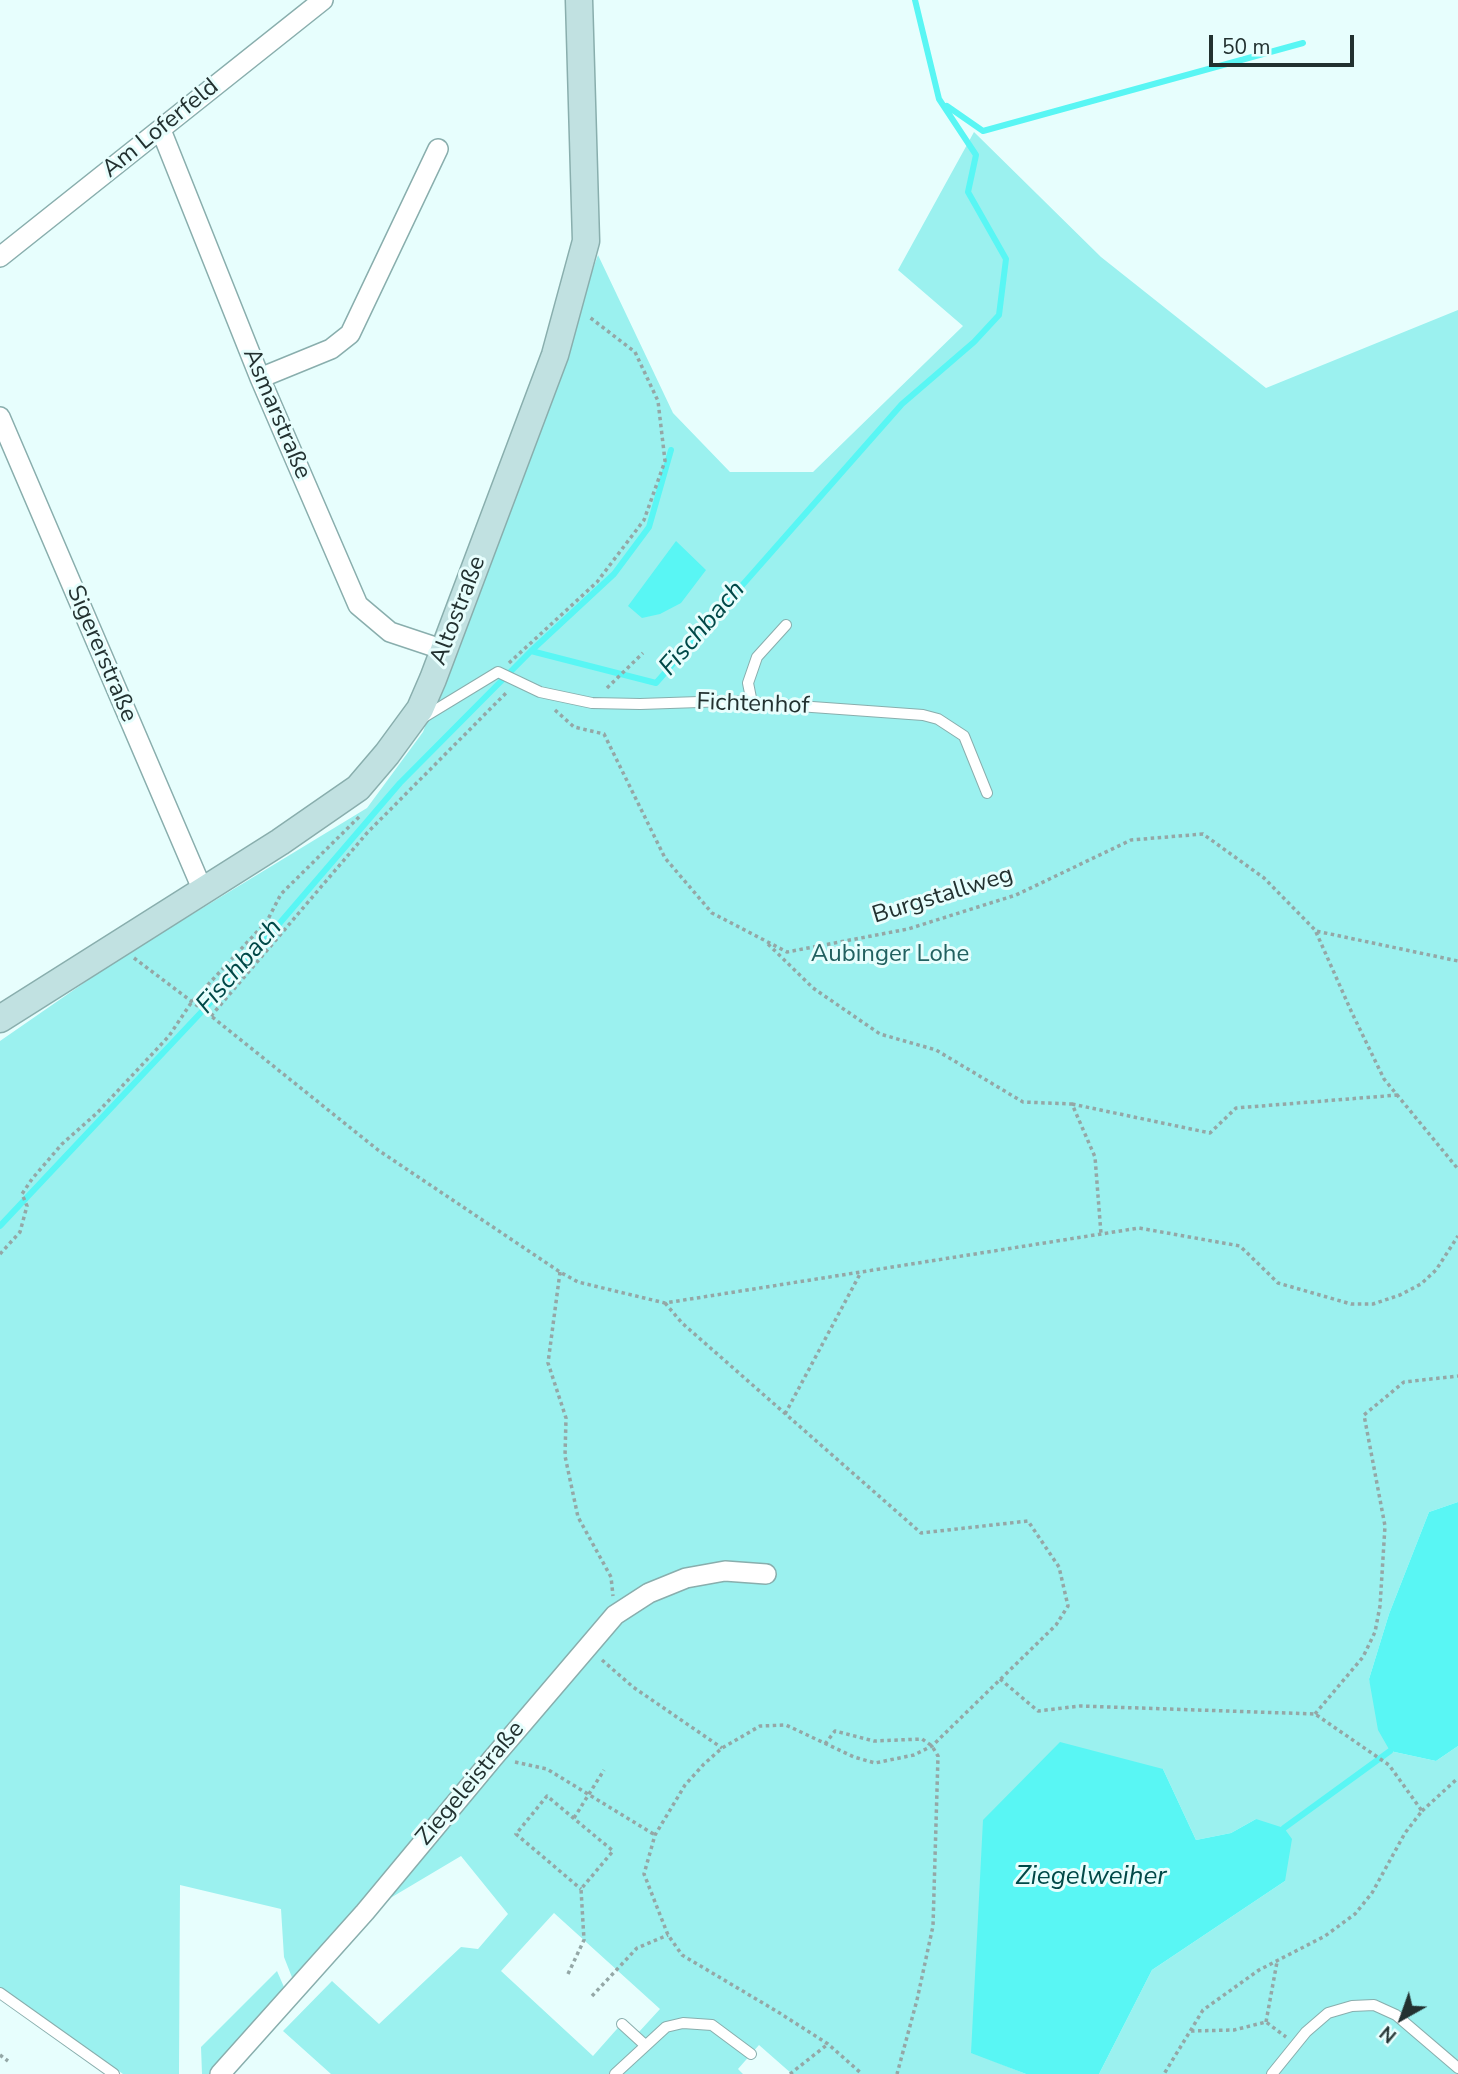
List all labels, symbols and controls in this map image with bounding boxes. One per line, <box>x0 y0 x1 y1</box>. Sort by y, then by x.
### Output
scale bar <box>1213 21 1358 65</box>
text: 50 m <box>1222 33 1271 61</box>
street label: Am Loferfeld <box>97 73 225 185</box>
street label: Asmarstraße <box>236 344 316 484</box>
street label: Altostraße <box>425 552 493 670</box>
water label: Fischbach <box>653 575 753 683</box>
street label: Sigererstraße <box>59 581 143 727</box>
street label: Fichtenhof <box>696 689 810 721</box>
street label: Burgstallweg <box>869 861 1017 931</box>
water label: Fischbach <box>190 913 290 1021</box>
park label: Aubinger Lohe <box>811 941 969 969</box>
street label: Ziegeleistraße <box>411 1716 531 1852</box>
water label: Ziegelweiher <box>1015 1862 1167 1894</box>
north arrow <box>1367 1983 1437 2053</box>
text: N <box>1375 2020 1402 2049</box>

